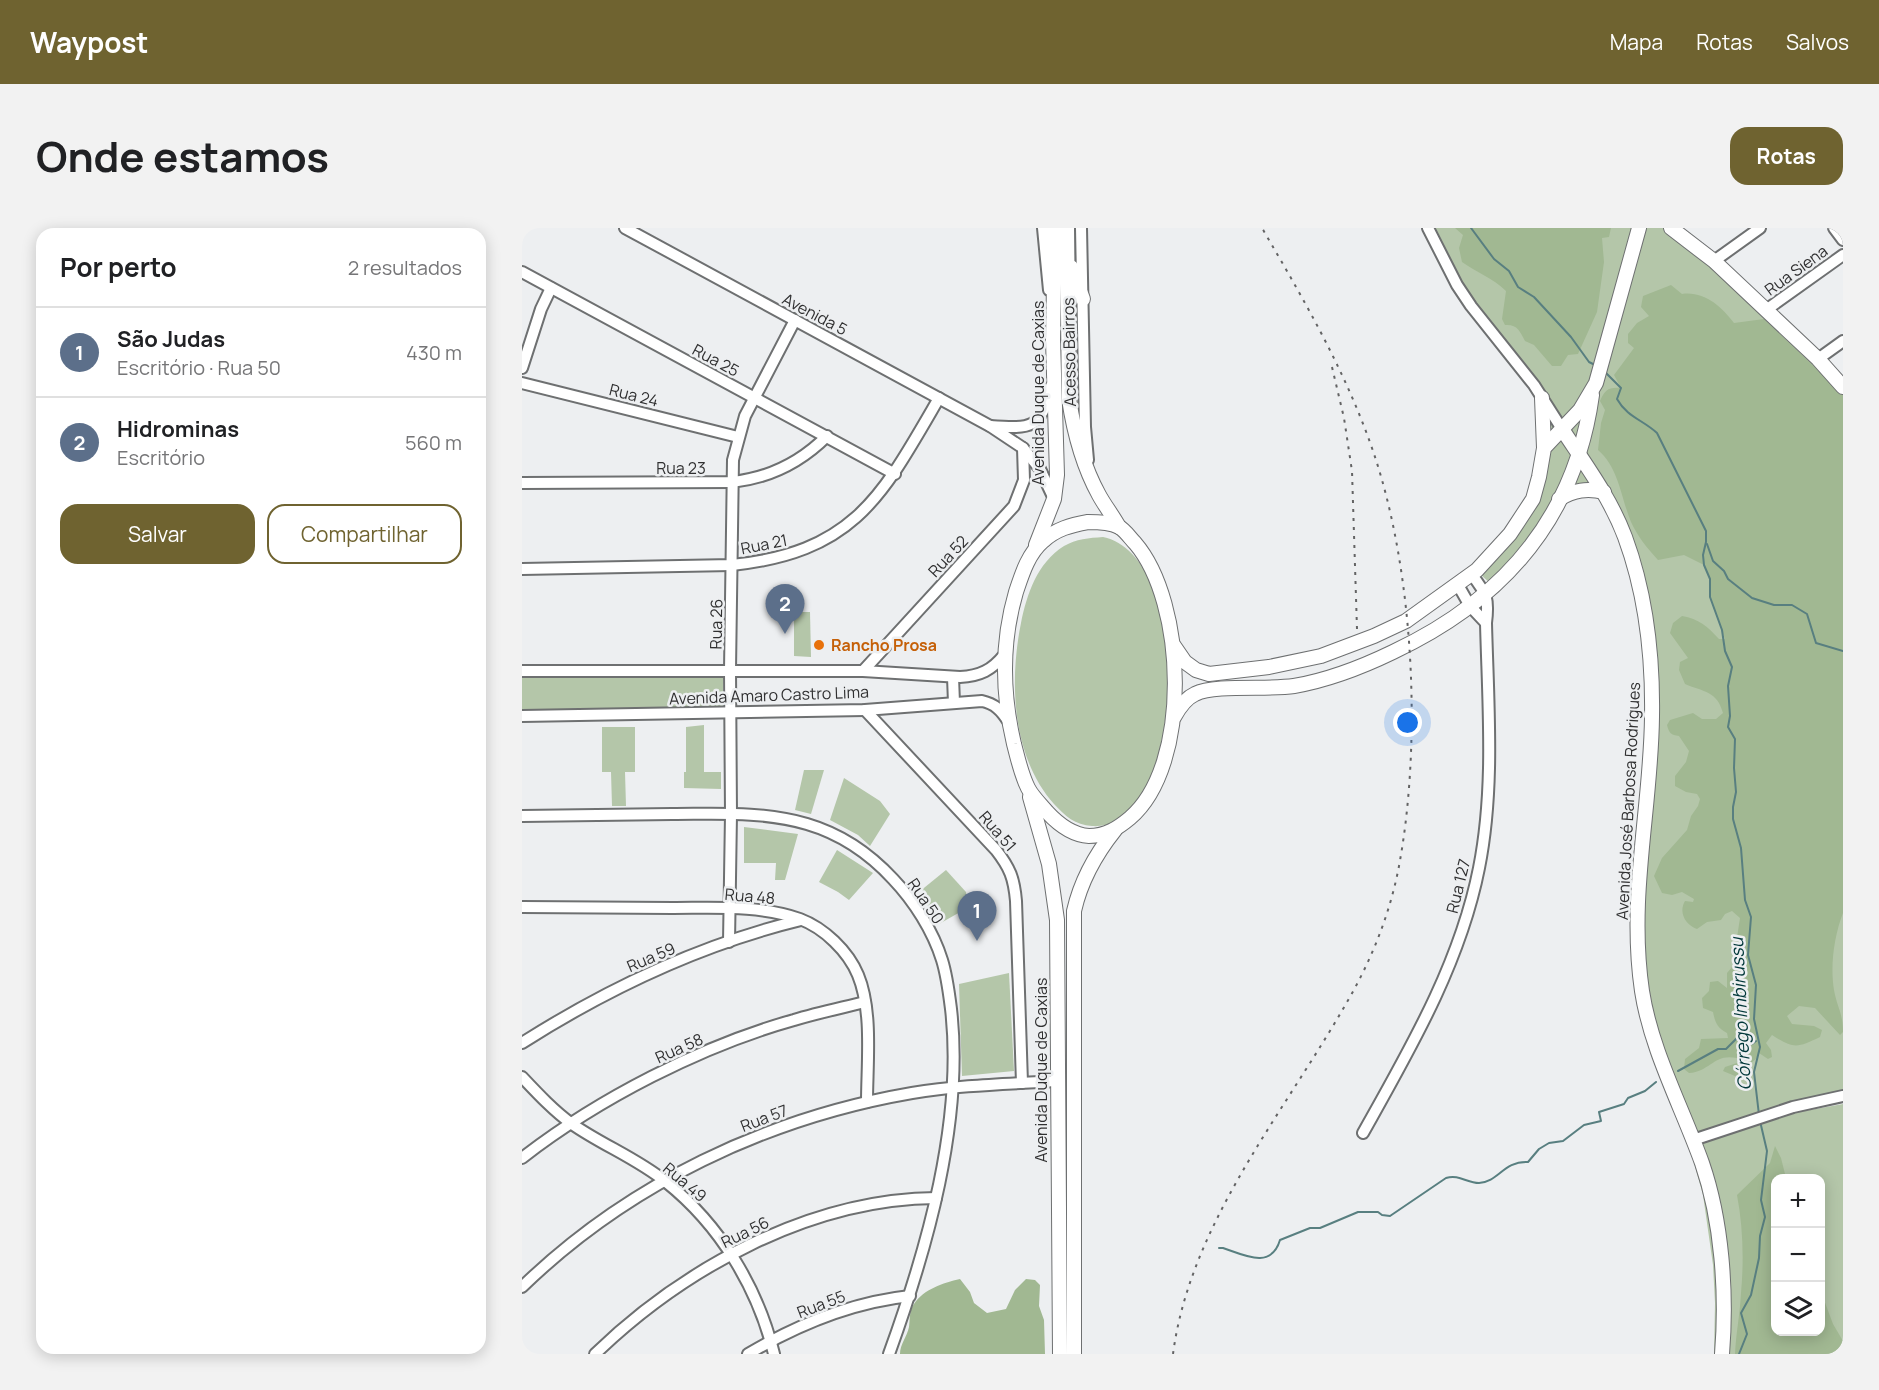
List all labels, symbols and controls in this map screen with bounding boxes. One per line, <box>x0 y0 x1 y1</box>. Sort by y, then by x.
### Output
text: Waypost <box>30 23 149 61</box>
text: Mapa <box>1610 28 1663 56</box>
text: Rotas <box>1696 28 1753 56</box>
text: Salvos <box>1786 28 1849 56</box>
text: Onde estamos <box>36 127 329 185</box>
button: Rotas <box>1730 127 1843 185</box>
street label: Rua Siena <box>1760 240 1832 300</box>
text: Por perto <box>60 249 177 285</box>
text: 2 resultados <box>348 254 462 281</box>
street label: Avenida 5 <box>779 288 851 340</box>
street label: Acesso Bairros <box>1057 297 1081 407</box>
street label: Avenida Duque de Caxias <box>1027 301 1049 485</box>
text: São Judas <box>117 324 225 354</box>
text: 1 <box>75 339 84 366</box>
text: 430 m <box>406 339 462 366</box>
street label: Rua 25 <box>689 339 743 381</box>
text: Escritório · Rua 50 <box>117 354 281 381</box>
street label: Rua 24 <box>607 378 661 412</box>
text: Hidrominas <box>117 414 239 444</box>
text: 2 <box>74 429 85 456</box>
text: 560 m <box>405 429 462 456</box>
text: Escritório <box>117 444 205 471</box>
street label: Rua 23 <box>656 457 706 479</box>
button: Salvar <box>60 504 255 564</box>
button: Compartilhar <box>267 504 462 564</box>
street label: Rua 21 <box>739 529 789 559</box>
street label: Rua 52 <box>923 530 973 582</box>
pin: 2 <box>766 584 804 634</box>
street label: Rua 26 <box>705 598 727 650</box>
place label: Rancho Prosa <box>831 634 937 656</box>
marker: Rancho Prosa <box>812 638 826 652</box>
street label: Avenida Amaro Castro Lima <box>669 681 869 709</box>
street label: Avenida José Barbosa Rodrigues <box>1611 682 1645 920</box>
your location <box>1393 708 1422 737</box>
street label: Rua 51 <box>974 806 1022 856</box>
street label: Rua 127 <box>1441 857 1475 915</box>
street label: Rua 50 <box>903 874 949 928</box>
street label: Rua 48 <box>724 883 776 909</box>
pin: 1 <box>958 892 996 941</box>
water label: Córrego Imbirussu <box>1724 936 1756 1091</box>
street label: Rua 59 <box>623 937 679 977</box>
street label: Avenida Duque de Caxias <box>1030 978 1052 1162</box>
street label: Rua 58 <box>652 1028 706 1068</box>
street label: Rua 57 <box>737 1099 791 1137</box>
street label: Rua 49 <box>658 1157 712 1207</box>
map controls <box>1771 1174 1825 1336</box>
button: + <box>1771 1174 1825 1228</box>
street label: Rua 56 <box>717 1211 773 1253</box>
button: − <box>1771 1228 1825 1282</box>
button: layers <box>1771 1282 1825 1336</box>
street label: Rua 55 <box>794 1285 848 1323</box>

